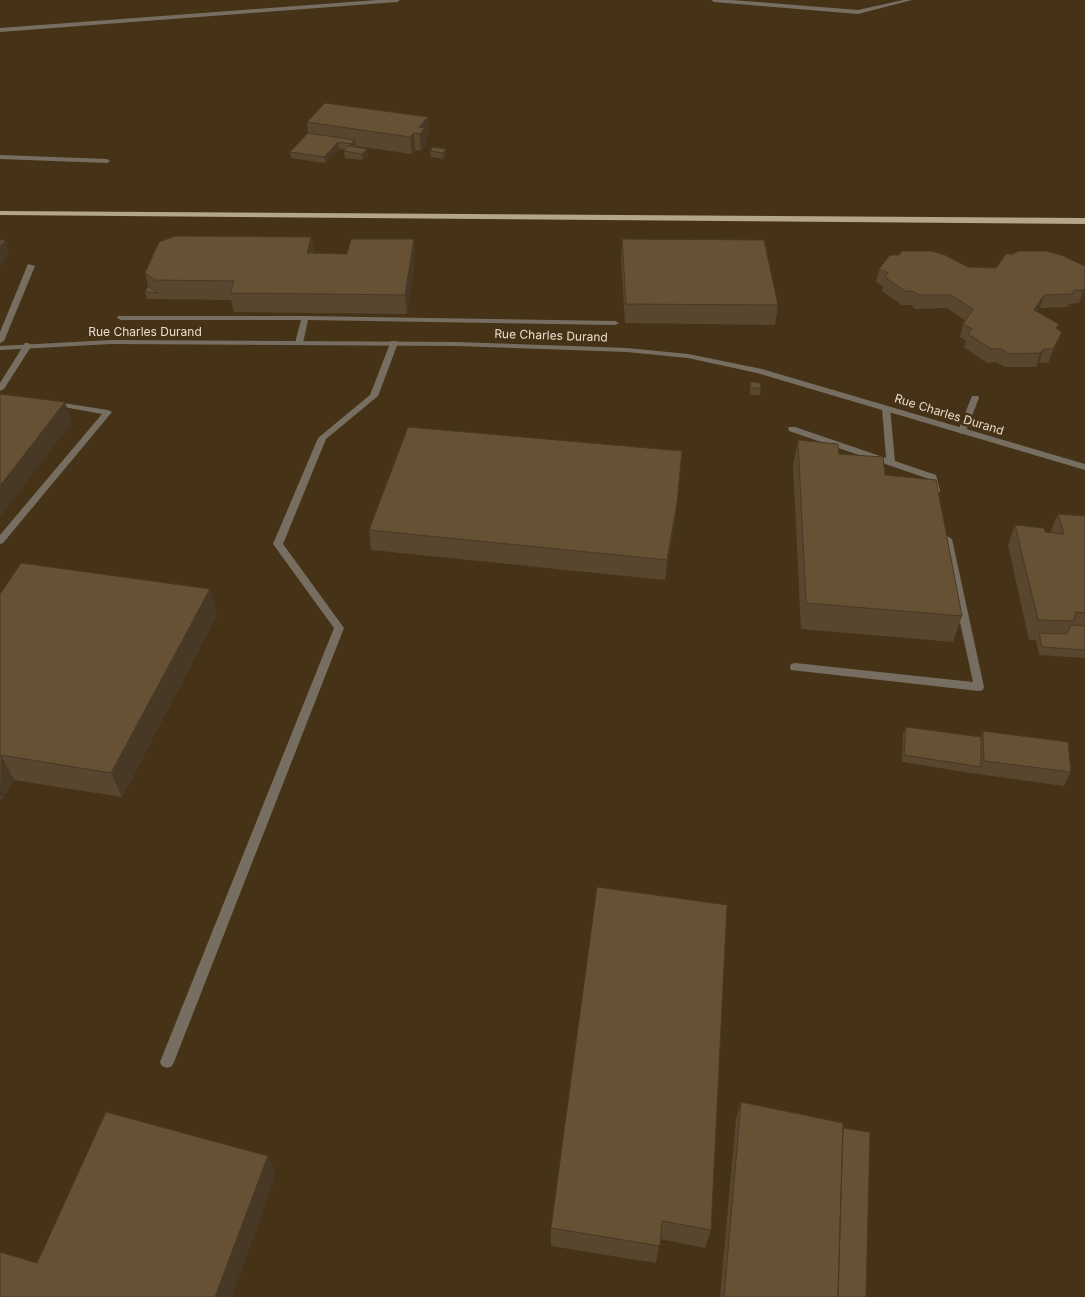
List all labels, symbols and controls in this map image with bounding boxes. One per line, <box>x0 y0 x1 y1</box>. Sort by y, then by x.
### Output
street label: Rue Charles Durand <box>88 325 202 339</box>
street label: Rue Charles Durand <box>494 327 608 345</box>
street label: Rue Charles Durand <box>893 392 1005 438</box>

